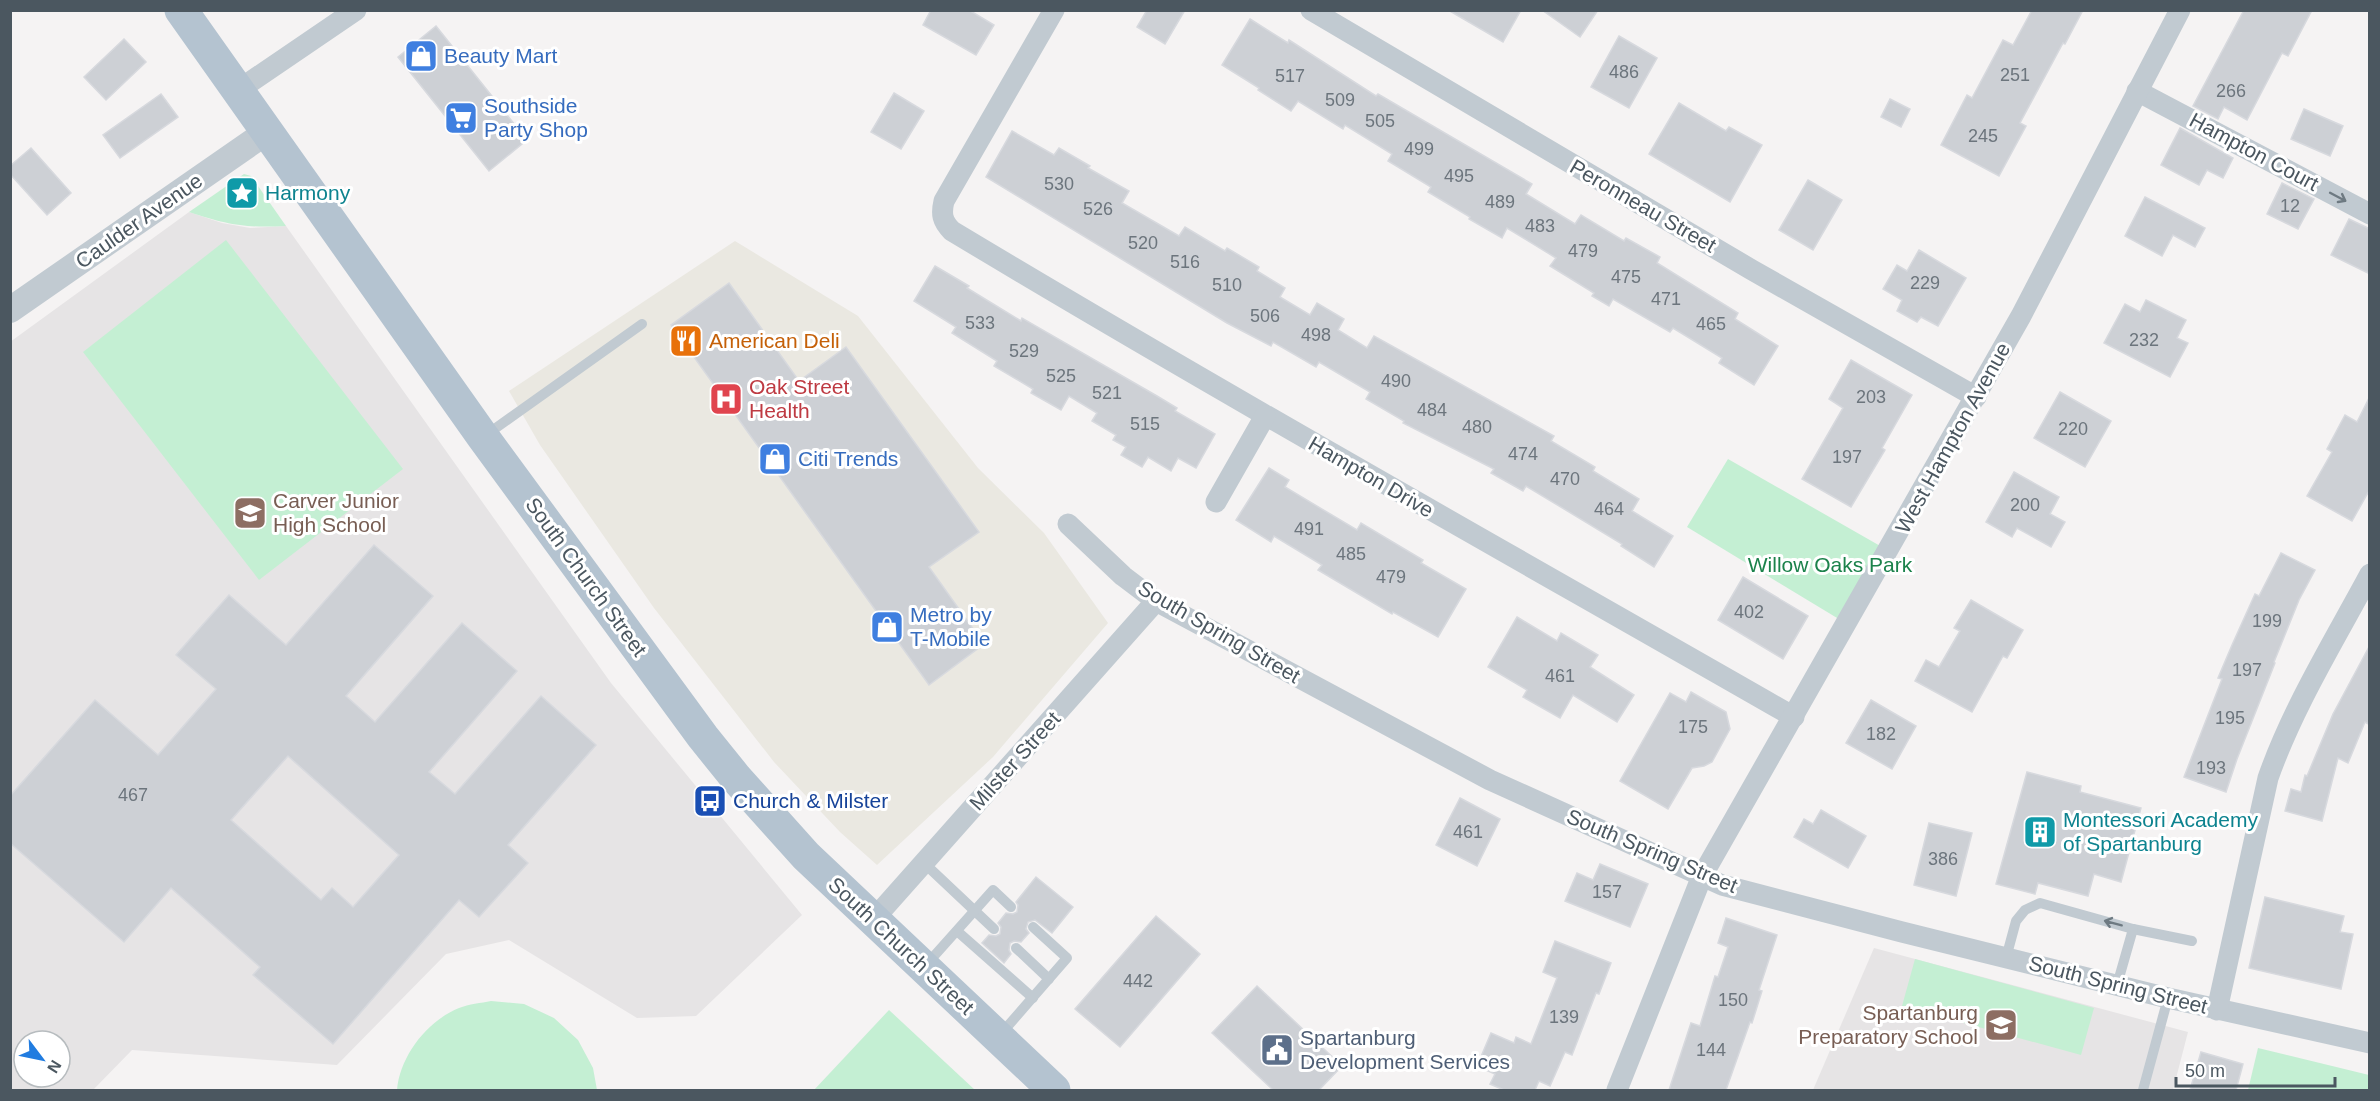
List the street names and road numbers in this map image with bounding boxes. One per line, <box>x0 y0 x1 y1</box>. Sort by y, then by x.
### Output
street label: Hampton Court <box>2186 108 2323 195</box>
street label: Peronneau Street <box>1566 154 1720 257</box>
street label: Caulder Avenue <box>71 168 206 273</box>
street label: West Hampton Avenue <box>1891 339 2015 537</box>
street label: Hampton Drive <box>1305 432 1438 522</box>
street label: South Church Street <box>521 493 652 661</box>
street label: South Spring Street <box>1134 576 1305 687</box>
street label: Milster Street <box>965 707 1065 814</box>
street label: South Spring Street <box>1563 804 1741 897</box>
street label: South Church Street <box>824 872 979 1019</box>
street label: South Spring Street <box>2026 951 2210 1018</box>

